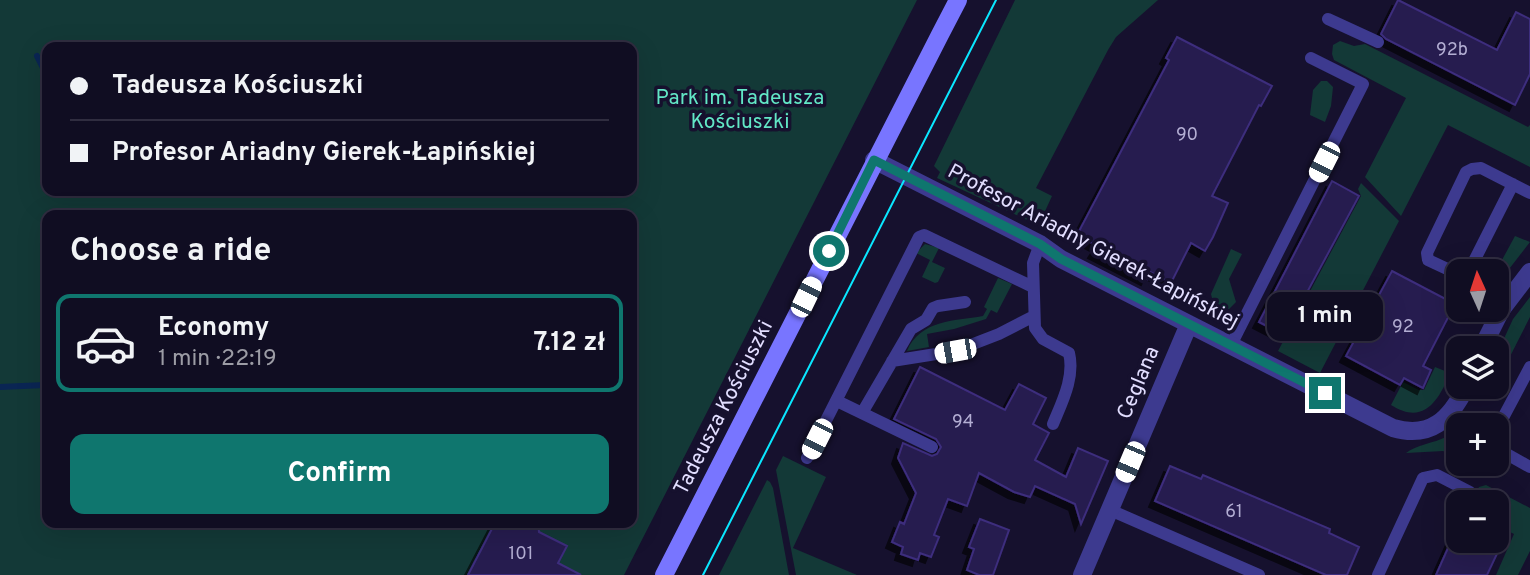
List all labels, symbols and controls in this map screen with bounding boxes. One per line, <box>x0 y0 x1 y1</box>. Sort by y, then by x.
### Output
house number: 92b <box>1436 39 1468 62</box>
text: Tadeusza Kościuszki <box>112 70 363 103</box>
park label: Park im. Tadeusza Kościuszki <box>656 85 824 136</box>
house number: 90 <box>1176 124 1198 147</box>
text: Profesor Ariadny Gierek-Łapińskiej <box>112 137 536 170</box>
car <box>1306 139 1343 185</box>
street label: Profesor Ariadny Gierek-Łapińskiej <box>943 158 1243 336</box>
text: Choose a ride <box>70 232 271 272</box>
route start <box>813 235 845 267</box>
north arrow <box>1446 259 1508 322</box>
map controls <box>1446 259 1509 553</box>
car <box>788 274 825 320</box>
callout: 1 min <box>1267 292 1383 340</box>
text: 1 min <box>1297 302 1353 331</box>
icon: car <box>74 312 137 375</box>
text: Economy <box>158 312 269 345</box>
street label: Tadeusza Kościuszki <box>668 316 780 500</box>
house number: 92 <box>1392 316 1414 339</box>
text: 7.12 zł <box>534 327 605 360</box>
button: layers <box>1446 336 1509 399</box>
car <box>933 337 978 365</box>
street label: Ceglana <box>1112 342 1166 424</box>
text: 1 min · 22:19 <box>158 345 277 374</box>
route end <box>1309 377 1341 409</box>
house number: 94 <box>952 411 974 434</box>
button: + <box>1446 413 1509 476</box>
car <box>799 416 836 462</box>
button: Confirm <box>70 434 609 514</box>
car <box>1113 439 1148 485</box>
button: − <box>1446 490 1509 553</box>
house number: 61 <box>1225 501 1243 524</box>
house number: 101 <box>509 543 533 566</box>

